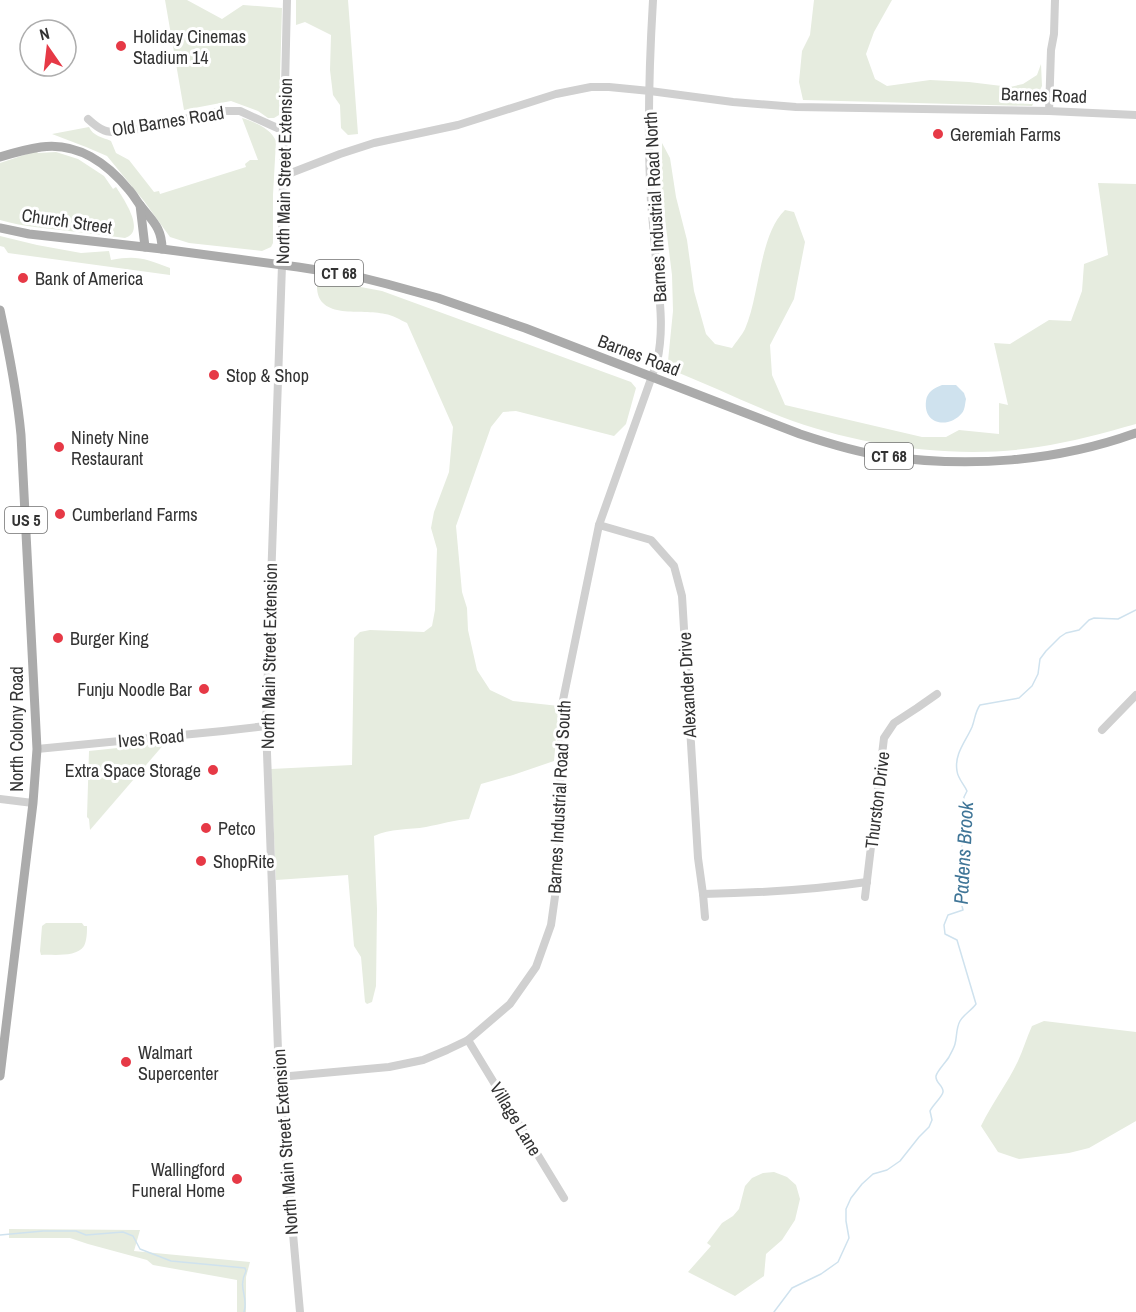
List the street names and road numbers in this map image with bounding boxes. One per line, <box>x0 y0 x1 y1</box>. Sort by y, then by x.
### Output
street label: North Main Street Extension <box>270 78 298 264</box>
street label: Barnes Road <box>1001 81 1087 109</box>
street label: Old Barnes Road <box>110 100 226 142</box>
street label: Barnes Industrial Road North <box>638 111 672 303</box>
street label: Church Street <box>20 202 114 240</box>
road number: CT 68 <box>315 260 363 286</box>
street label: Barnes Road <box>594 328 684 382</box>
road number: CT 68 <box>865 443 913 469</box>
road number: US 5 <box>5 507 47 533</box>
street label: North Main Street Extension <box>255 563 283 749</box>
street label: Alexander Drive <box>672 632 702 739</box>
street label: North Colony Road <box>4 666 29 792</box>
street label: Barnes Industrial Road South <box>541 700 577 894</box>
street label: Ives Road <box>117 723 185 753</box>
street label: Thurston Drive <box>859 750 895 850</box>
street label: North Main Street Extension <box>266 1048 304 1236</box>
street label: Village Lane <box>484 1077 548 1161</box>

